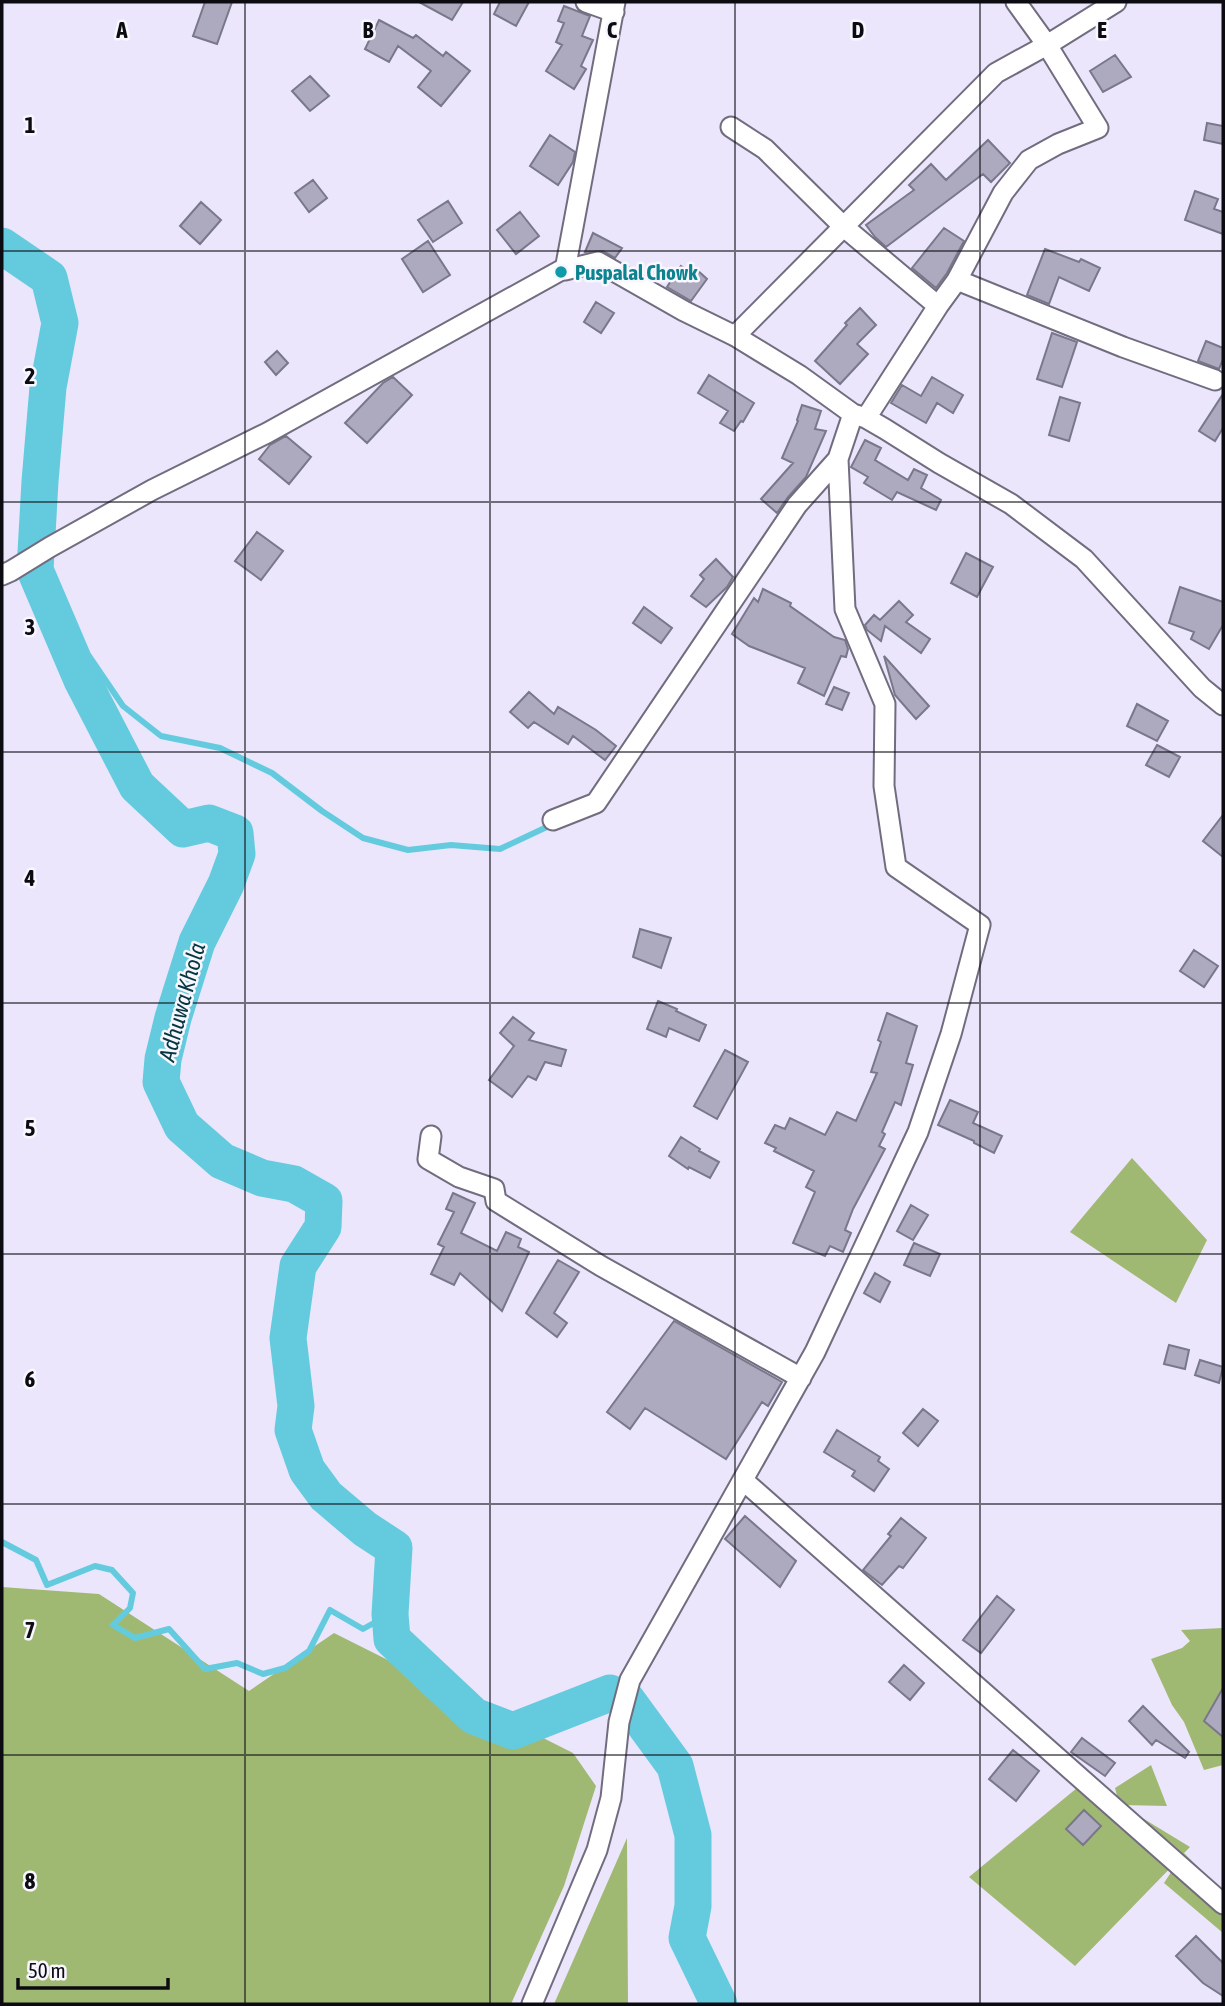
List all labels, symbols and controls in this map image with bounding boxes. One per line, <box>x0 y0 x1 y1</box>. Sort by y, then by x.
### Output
text: A <box>115 17 128 43</box>
text: B <box>363 17 374 43</box>
text: C <box>607 17 618 43</box>
text: D <box>852 17 865 43</box>
text: E <box>1097 17 1107 43</box>
text: 1 <box>25 112 36 138</box>
place label: Puspalal Chowk <box>575 260 698 284</box>
marker: Puspalal Chowk <box>553 264 569 280</box>
text: 2 <box>25 363 35 389</box>
text: 3 <box>25 614 35 640</box>
text: 4 <box>24 865 36 891</box>
water label: Adhuwa Khola <box>153 940 210 1065</box>
text: 5 <box>25 1115 36 1141</box>
text: 6 <box>25 1366 36 1392</box>
text: 7 <box>25 1617 35 1643</box>
text: 8 <box>25 1868 36 1894</box>
scale bar <box>18 1946 168 1990</box>
text: 50 m <box>28 1958 66 1982</box>

